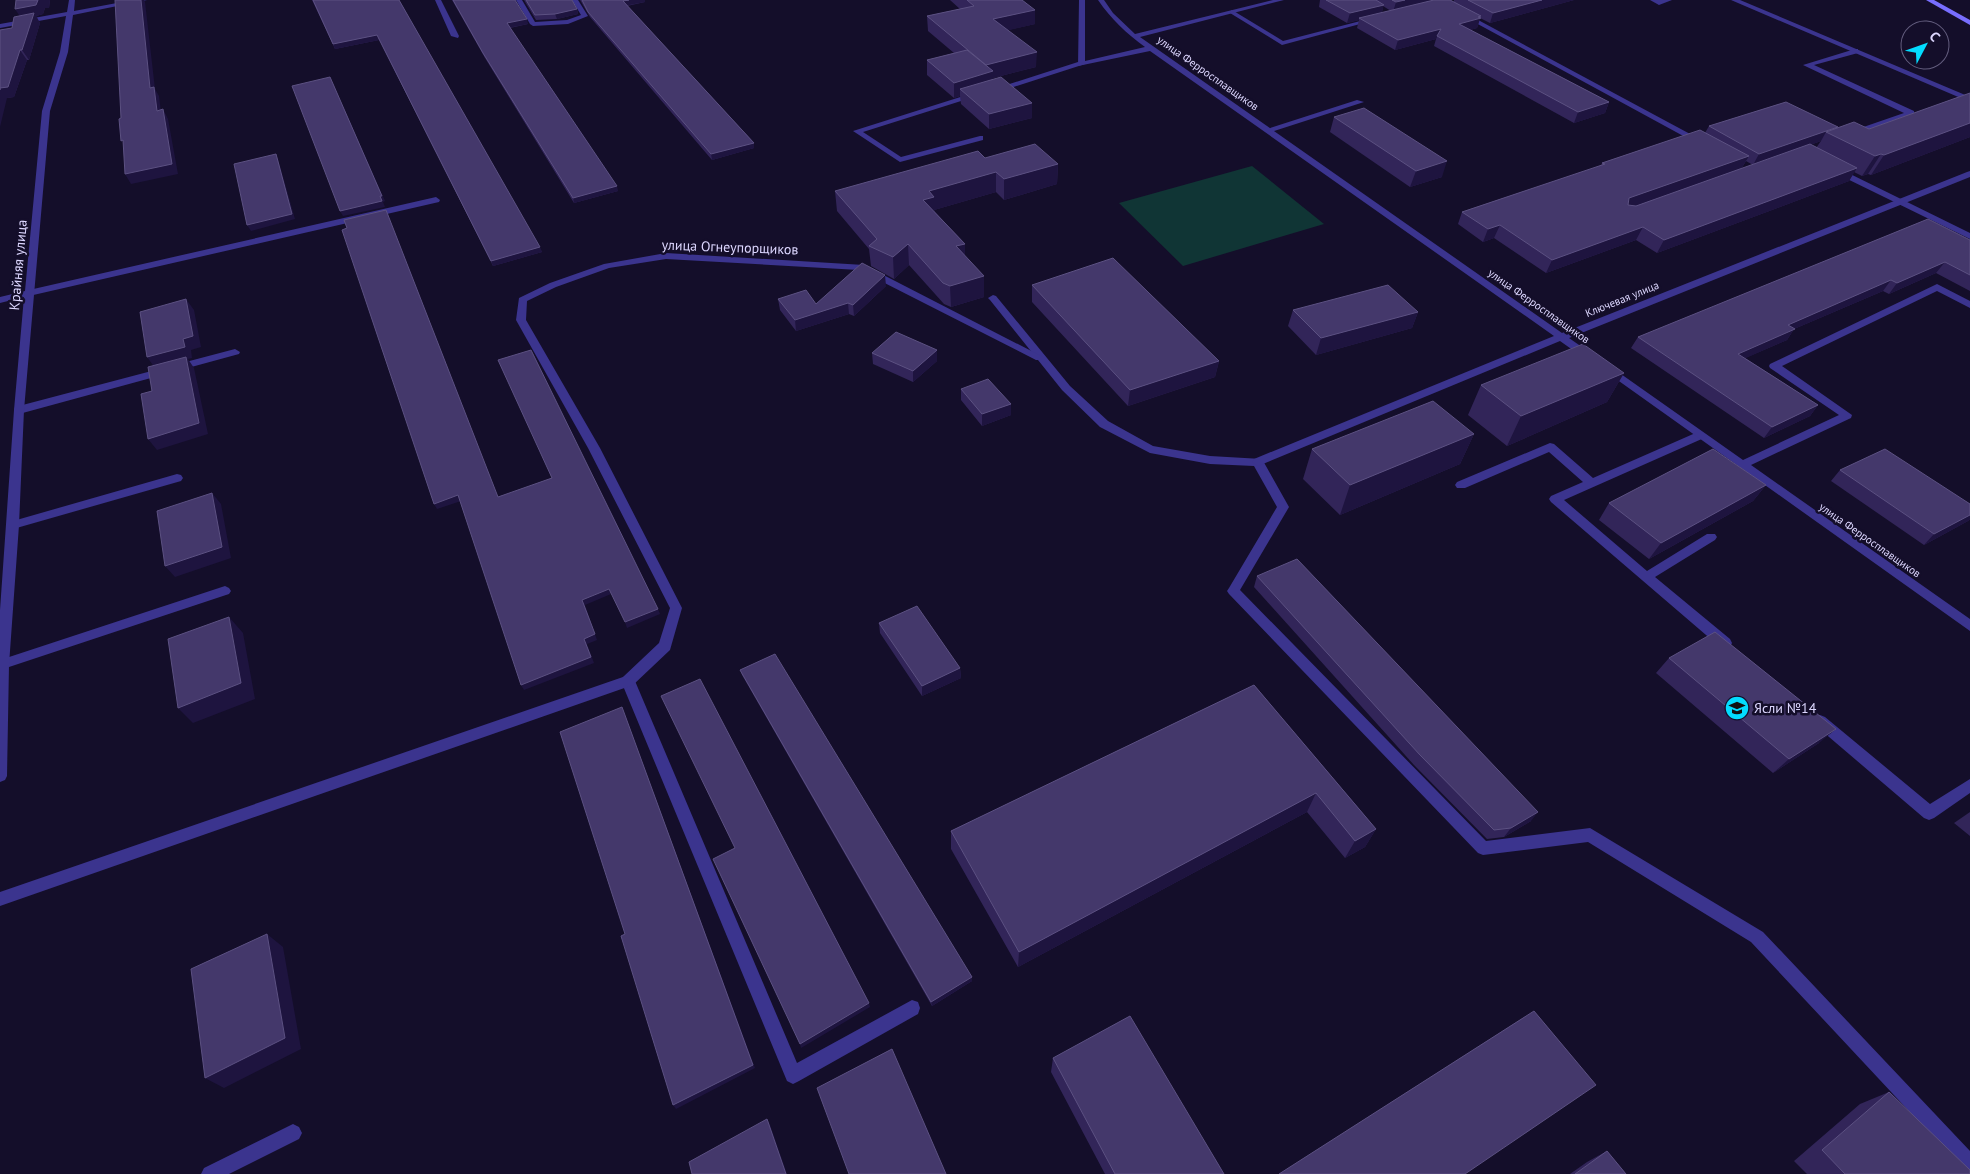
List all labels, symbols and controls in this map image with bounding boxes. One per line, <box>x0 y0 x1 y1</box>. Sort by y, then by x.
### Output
north arrow <box>1900 20 1950 70</box>
text: С <box>1925 28 1944 45</box>
street label: улица Ферросплавщиков <box>1154 33 1262 113</box>
street label: Крайняя улица <box>5 219 31 311</box>
street label: улица Огнеупорщиков <box>661 236 799 258</box>
street label: улица Ферросплавщиков <box>1485 266 1593 346</box>
street label: Ключевая улица <box>1583 278 1661 320</box>
street label: улица Ферросплавщиков <box>1816 500 1924 580</box>
school or university icon: Ясли №14 <box>1724 695 1750 721</box>
place label: Ясли №14 <box>1754 699 1817 717</box>

